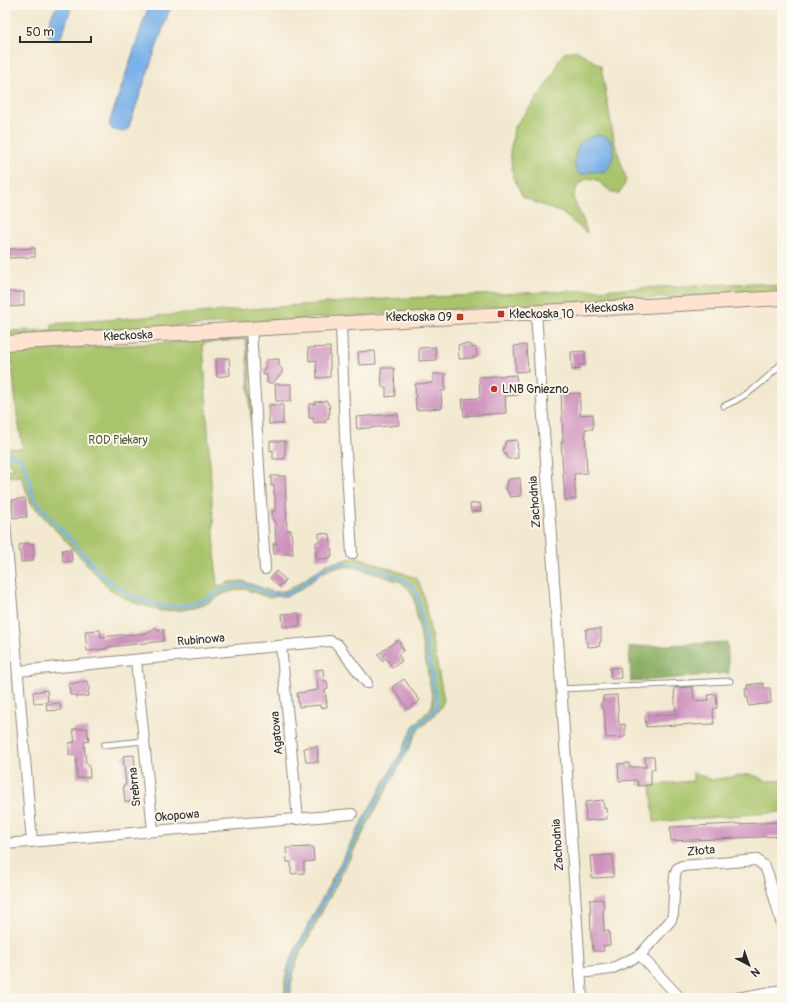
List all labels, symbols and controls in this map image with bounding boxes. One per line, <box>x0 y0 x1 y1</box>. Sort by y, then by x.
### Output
scale bar <box>20 18 91 44</box>
text: 50 m <box>26 25 54 40</box>
street label: Kłeckoska <box>584 299 635 317</box>
place label: Kłeckoska 10 <box>509 307 574 322</box>
marker: Kłeckoska 10 <box>496 309 506 319</box>
place label: Kłeckoska 09 <box>385 310 452 325</box>
marker: Kłeckoska 09 <box>455 312 465 322</box>
street label: Kłeckoska <box>103 327 154 345</box>
place label: LNB Gniezno <box>502 382 569 397</box>
marker: LNB Gniezno <box>489 384 499 394</box>
park label: ROD Piekary <box>88 433 148 448</box>
street label: Zachodnia <box>526 475 544 529</box>
street label: Rubinowa <box>176 630 226 650</box>
street label: Agatowa <box>268 710 286 756</box>
street label: Srebrna <box>125 766 145 807</box>
street label: Okopowa <box>154 807 200 825</box>
street label: Zachodnia <box>549 818 567 872</box>
street label: Złota <box>686 842 716 860</box>
north arrow <box>729 945 769 985</box>
text: N <box>748 965 762 980</box>

